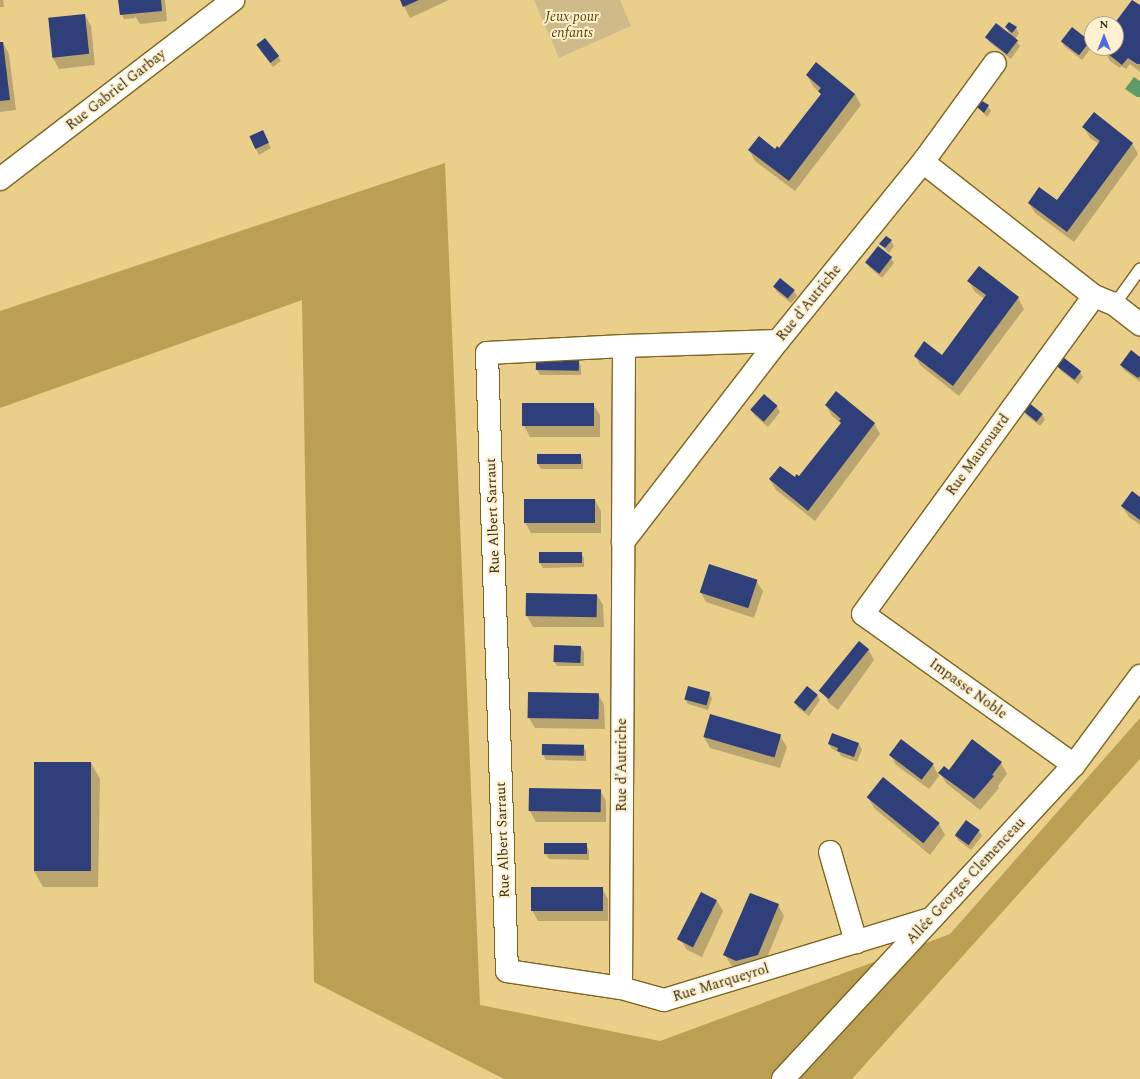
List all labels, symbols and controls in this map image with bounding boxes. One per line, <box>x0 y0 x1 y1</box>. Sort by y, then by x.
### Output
park label: Jeux pour enfants <box>545 9 599 42</box>
north arrow <box>1084 16 1124 56</box>
text: N <box>1100 16 1108 33</box>
street label: Rue Gabriel Garbay <box>63 46 169 134</box>
street label: Rue d'Autriche <box>773 261 845 345</box>
street label: Rue Maurouard <box>943 411 1013 499</box>
street label: Rue Albert Sarraut <box>483 458 503 574</box>
street label: Impasse Noble <box>926 655 1010 723</box>
street label: Rue d'Autriche <box>614 718 630 812</box>
street label: Rue Albert Sarraut <box>493 782 513 898</box>
street label: Allée Georges Clemenceau <box>903 814 1029 948</box>
street label: Rue Marqueyrol <box>671 960 771 1006</box>

